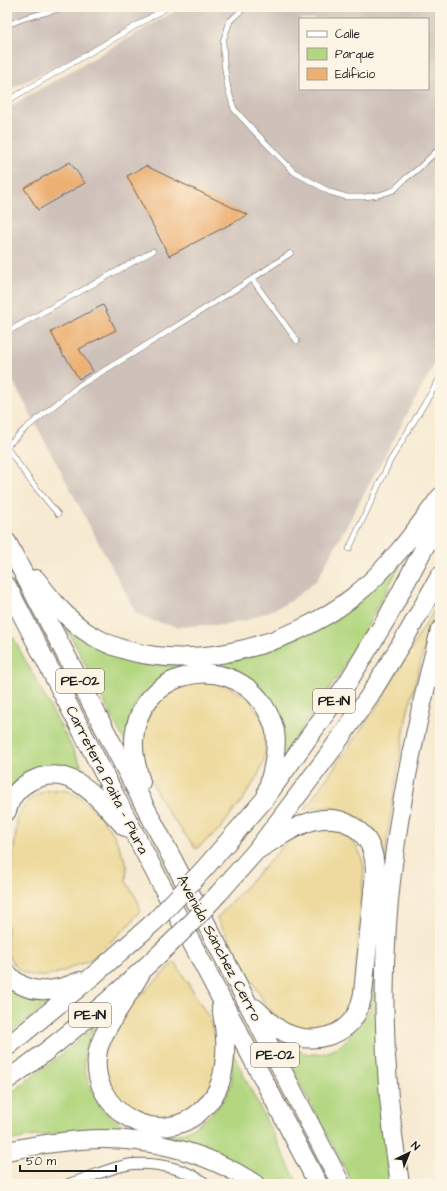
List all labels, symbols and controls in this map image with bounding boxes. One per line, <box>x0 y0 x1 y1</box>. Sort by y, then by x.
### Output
legend <box>299 18 429 90</box>
text: Calle <box>335 26 360 43</box>
text: Parque <box>335 46 375 63</box>
text: Edificio <box>335 66 375 83</box>
road number: PE-02 <box>56 669 104 693</box>
road number: PE-1N <box>313 689 355 713</box>
street label: Carretera Paita - Piura <box>60 702 154 858</box>
street label: Avenida Sánchez Cerro <box>171 871 267 1026</box>
road number: PE-1N <box>69 1003 111 1027</box>
road number: PE-02 <box>251 1043 299 1067</box>
north arrow <box>389 1133 429 1173</box>
text: N <box>408 1138 423 1154</box>
scale bar <box>20 1147 116 1173</box>
text: 50 m <box>26 1153 57 1170</box>

